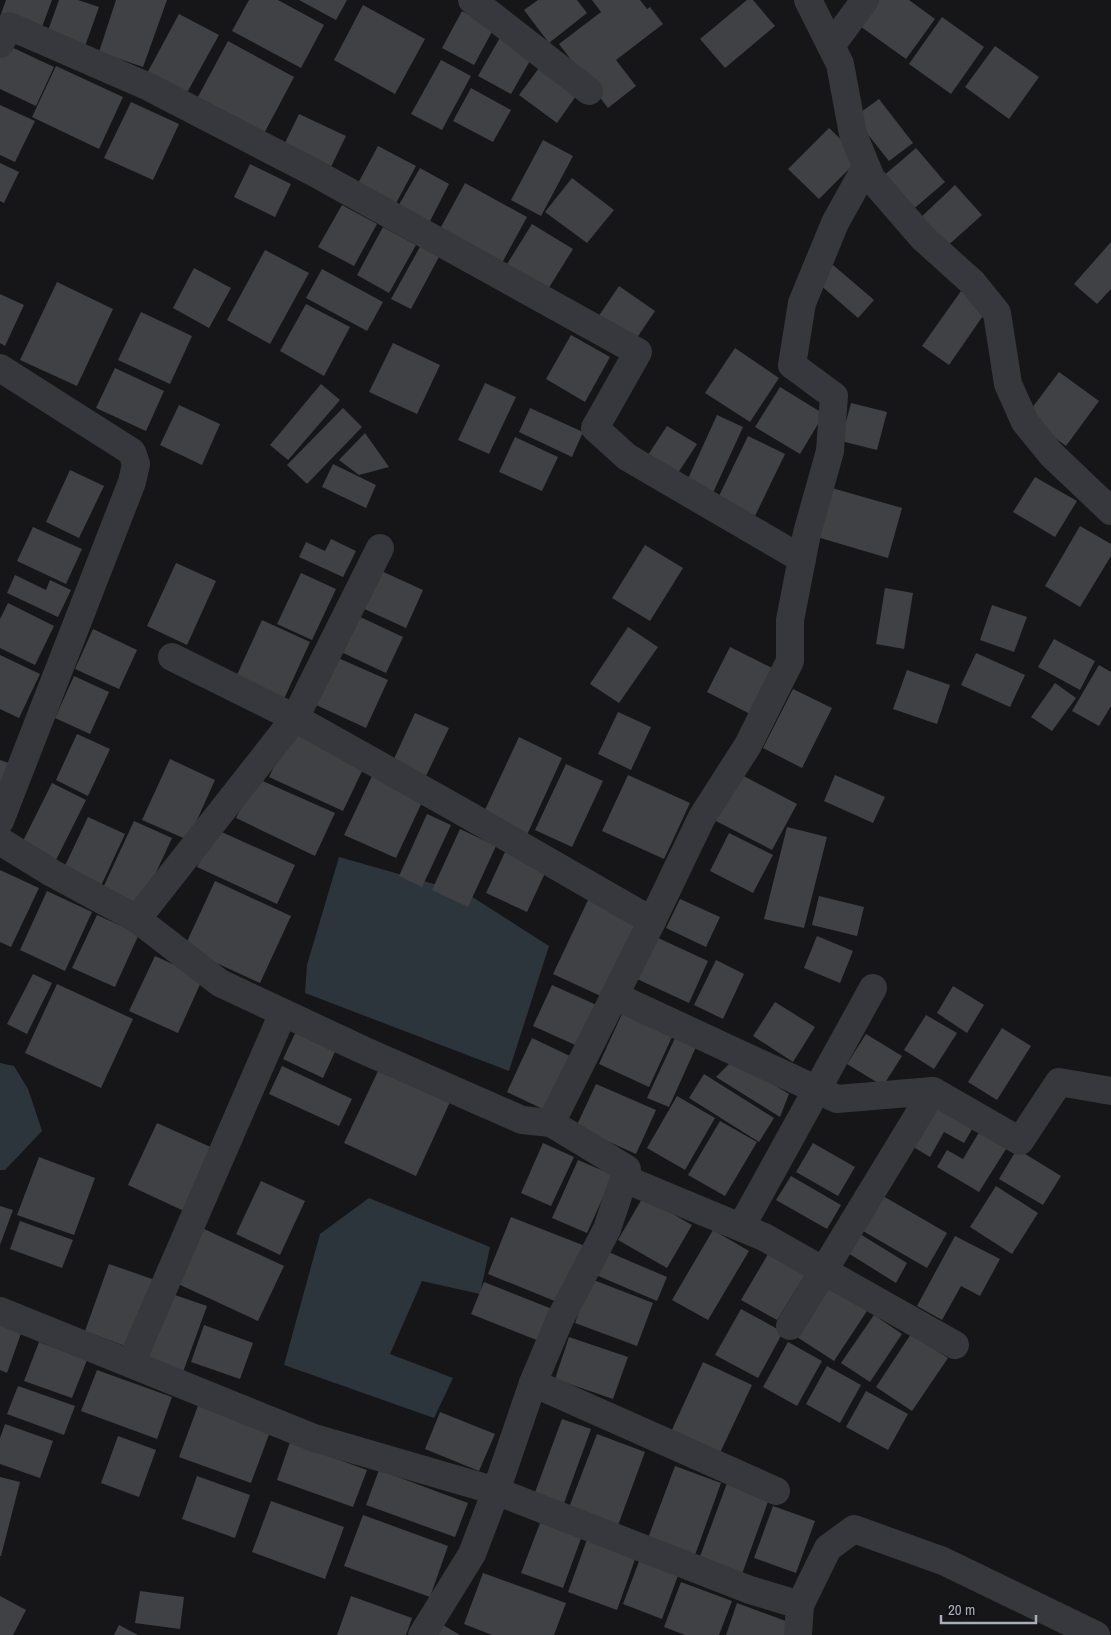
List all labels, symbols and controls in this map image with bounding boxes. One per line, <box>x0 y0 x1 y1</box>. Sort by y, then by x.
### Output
scale bar <box>941 1592 1036 1624</box>
text: 20 m <box>948 1599 975 1620</box>

